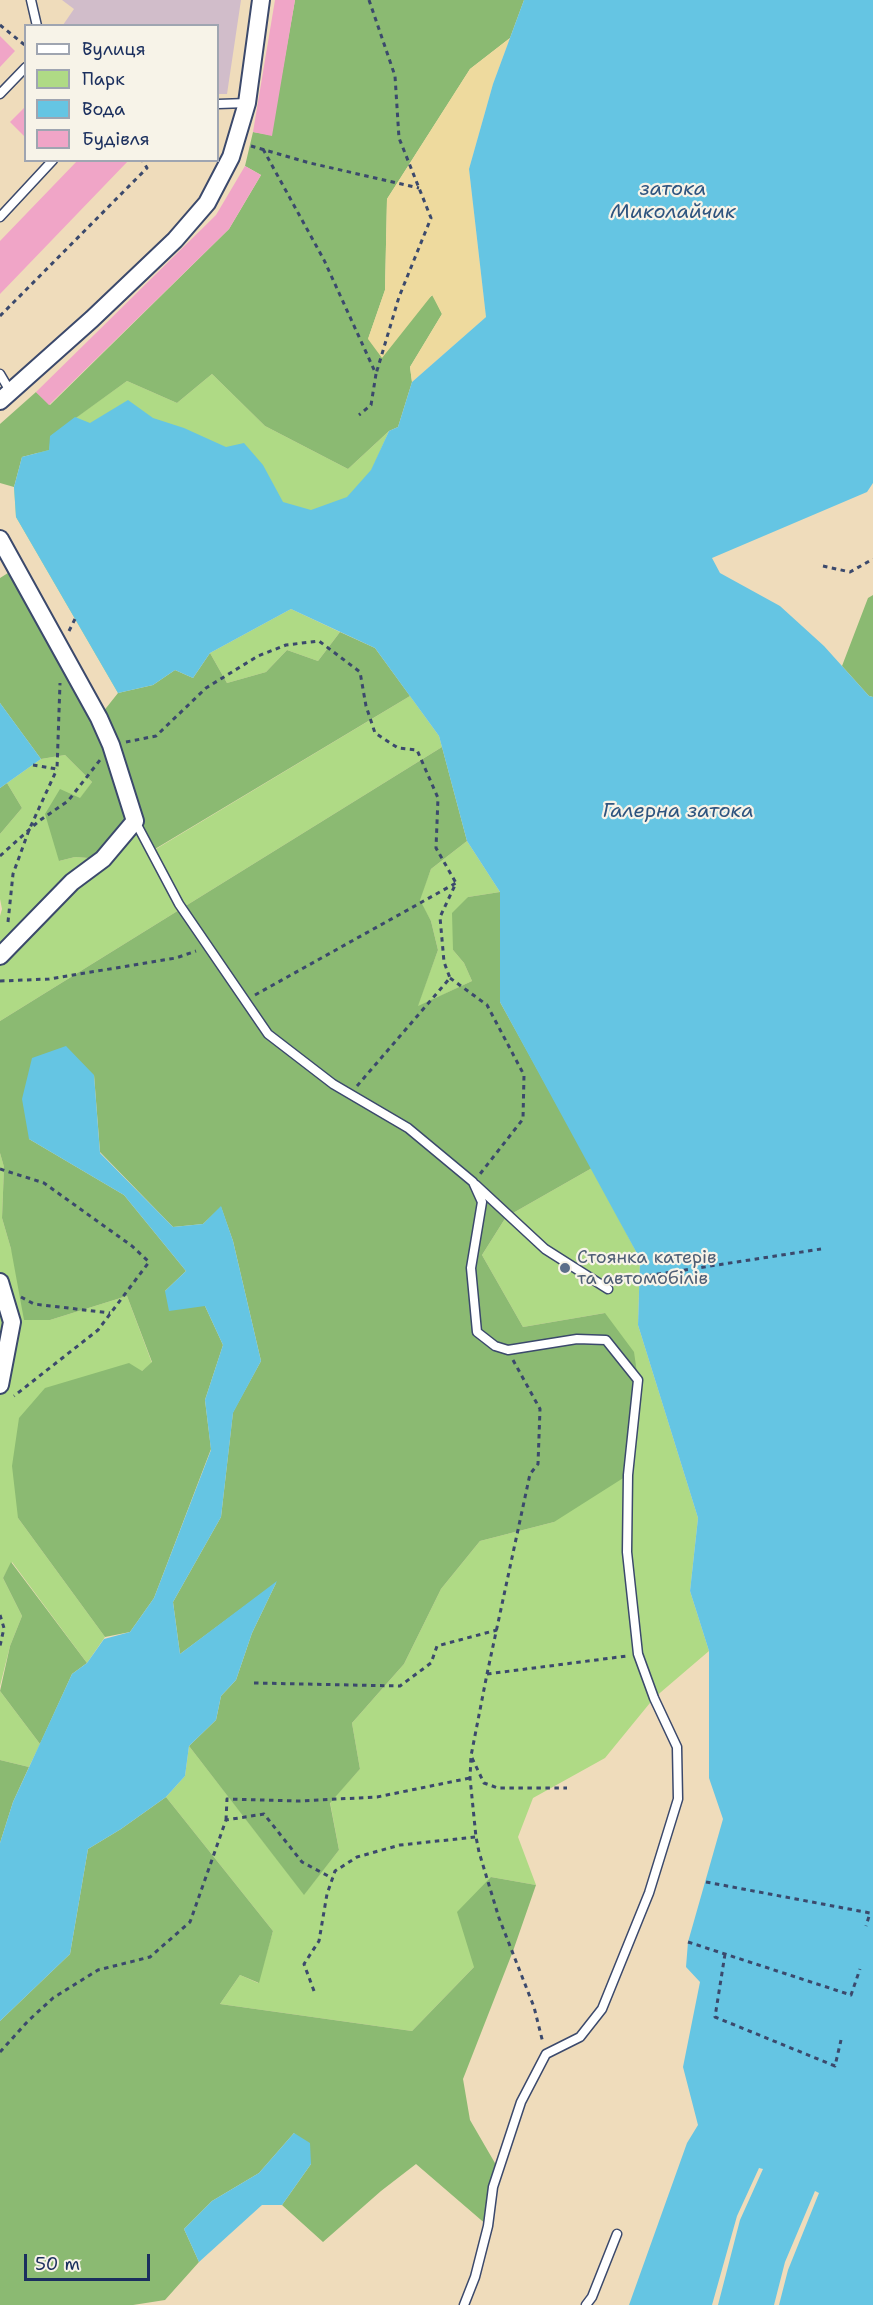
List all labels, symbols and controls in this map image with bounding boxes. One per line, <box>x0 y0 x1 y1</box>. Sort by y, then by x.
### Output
legend <box>24 24 219 162</box>
text: Вулиця <box>82 37 146 61</box>
text: Парк <box>82 67 125 91</box>
text: Вода <box>82 97 125 121</box>
text: Будівля <box>82 127 150 151</box>
water label: затока Миколайчик <box>610 178 736 225</box>
water label: Галерна затока <box>602 800 754 824</box>
place label: Стоянка катерів та автомобілів <box>577 1247 716 1290</box>
marker: Стоянка катерів та автомобілів <box>558 1261 572 1275</box>
scale bar <box>27 2242 153 2280</box>
text: 50 m <box>35 2252 80 2276</box>

